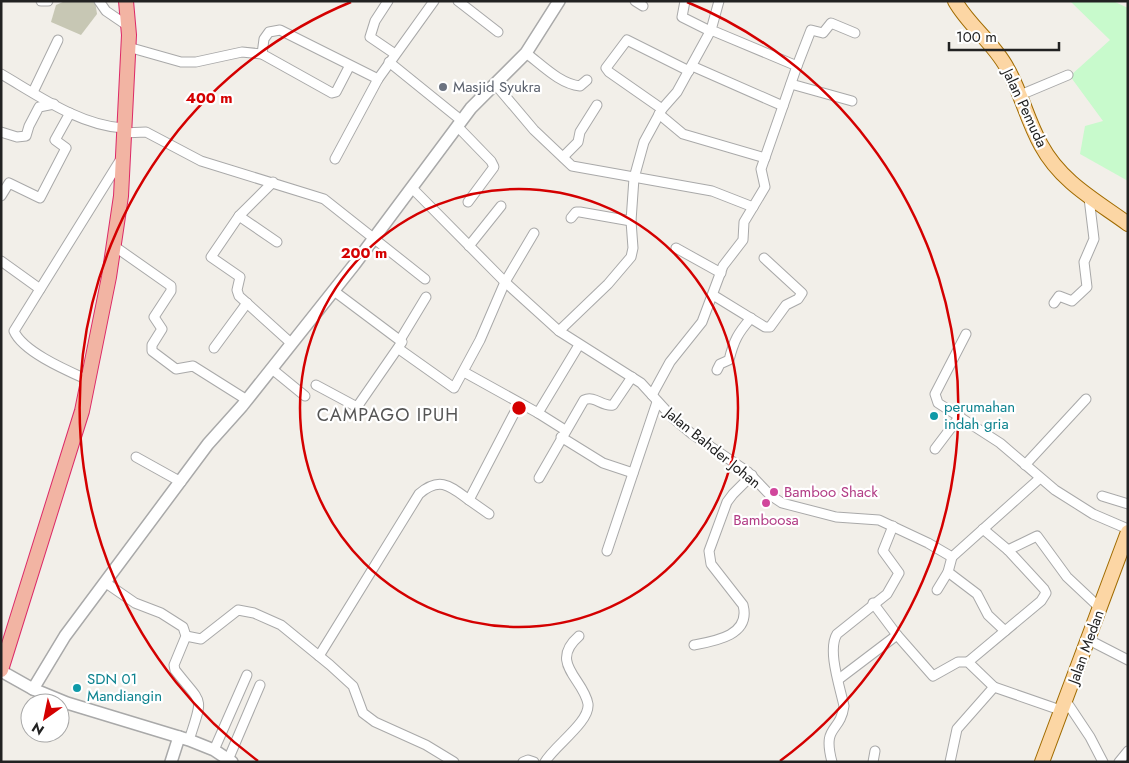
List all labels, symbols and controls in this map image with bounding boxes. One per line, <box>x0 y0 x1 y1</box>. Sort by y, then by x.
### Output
scale bar <box>949 20 1059 52</box>
text: 100 m <box>956 26 997 48</box>
street label: Jalan Pemuda <box>996 63 1053 151</box>
place label: Masjid Syukra <box>453 76 541 98</box>
marker: Masjid Syukra <box>437 81 449 93</box>
text: 400 m <box>185 87 233 109</box>
text: 200 m <box>341 242 387 264</box>
place label: perumahan indah gria <box>944 396 1015 435</box>
centre of rings <box>510 399 528 417</box>
street label: Jalan Bahder Johan <box>659 401 766 494</box>
district label: CAMPAGO IPUH <box>317 402 459 428</box>
marker: perumahan indah gria <box>928 410 940 422</box>
place label: Bamboo Shack <box>784 481 878 503</box>
marker: Bamboo Shack <box>768 486 780 498</box>
marker: Bamboosa <box>760 497 772 509</box>
place label: Bamboosa <box>733 509 799 531</box>
street label: Jalan Medan <box>1062 607 1110 689</box>
place label: SDN 01 Mandiangin <box>87 668 162 707</box>
marker: SDN 01 Mandiangin <box>71 682 83 694</box>
north arrow <box>20 693 70 743</box>
text: N <box>28 717 48 740</box>

